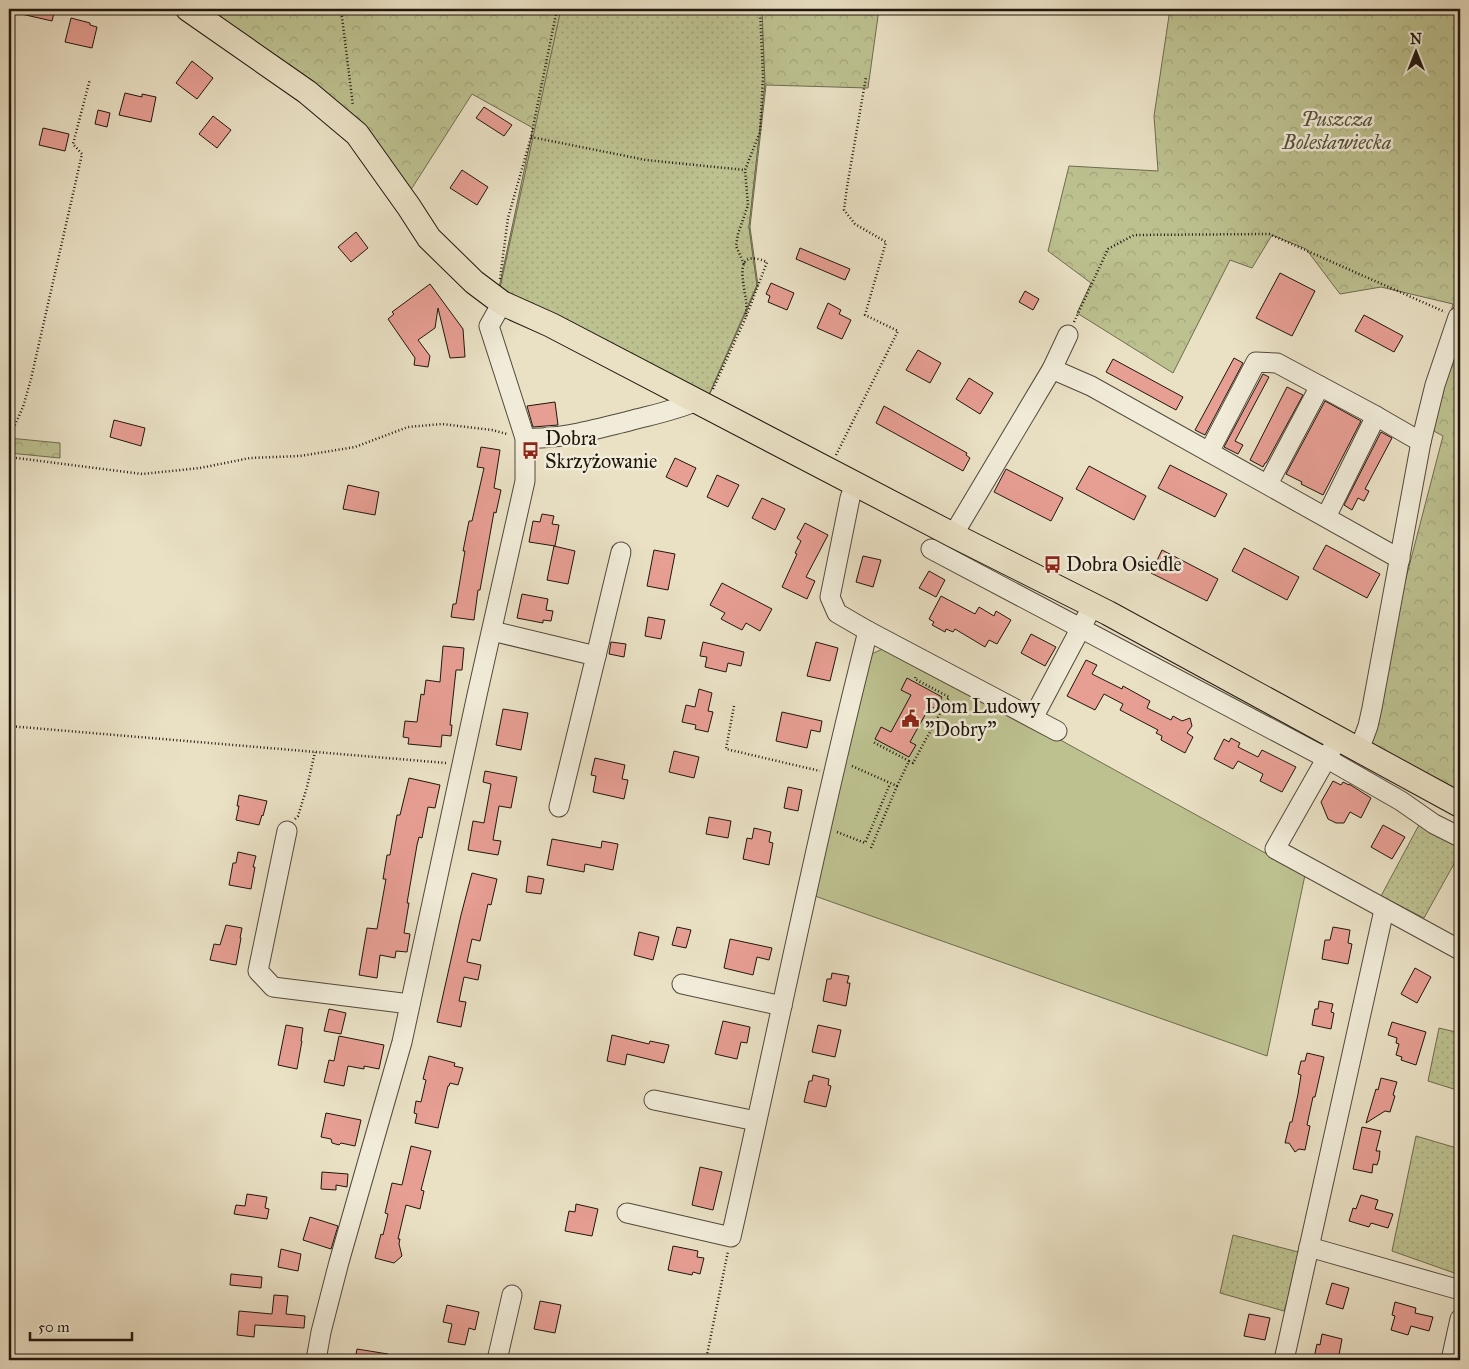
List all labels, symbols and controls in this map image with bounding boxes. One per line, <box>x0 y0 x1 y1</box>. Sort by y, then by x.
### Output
north arrow <box>1392 28 1442 78</box>
text: N <box>1410 31 1422 48</box>
park label: Puszcza Bolesławiecka <box>1282 107 1391 154</box>
place label: Dobra Skrzyżowanie <box>545 426 657 473</box>
bus stop icon: Dobra Skrzyżowanie <box>521 440 541 460</box>
place label: Dobra Osiedle <box>1066 552 1182 576</box>
bus stop icon: Dobra Osiedle <box>1042 554 1062 574</box>
place label: Dom Ludowy "Dobry" <box>925 694 1041 741</box>
public building icon: Dom Ludowy "Dobry" <box>901 708 921 728</box>
scale bar <box>30 1309 132 1341</box>
text: 50 m <box>38 1318 70 1336</box>

